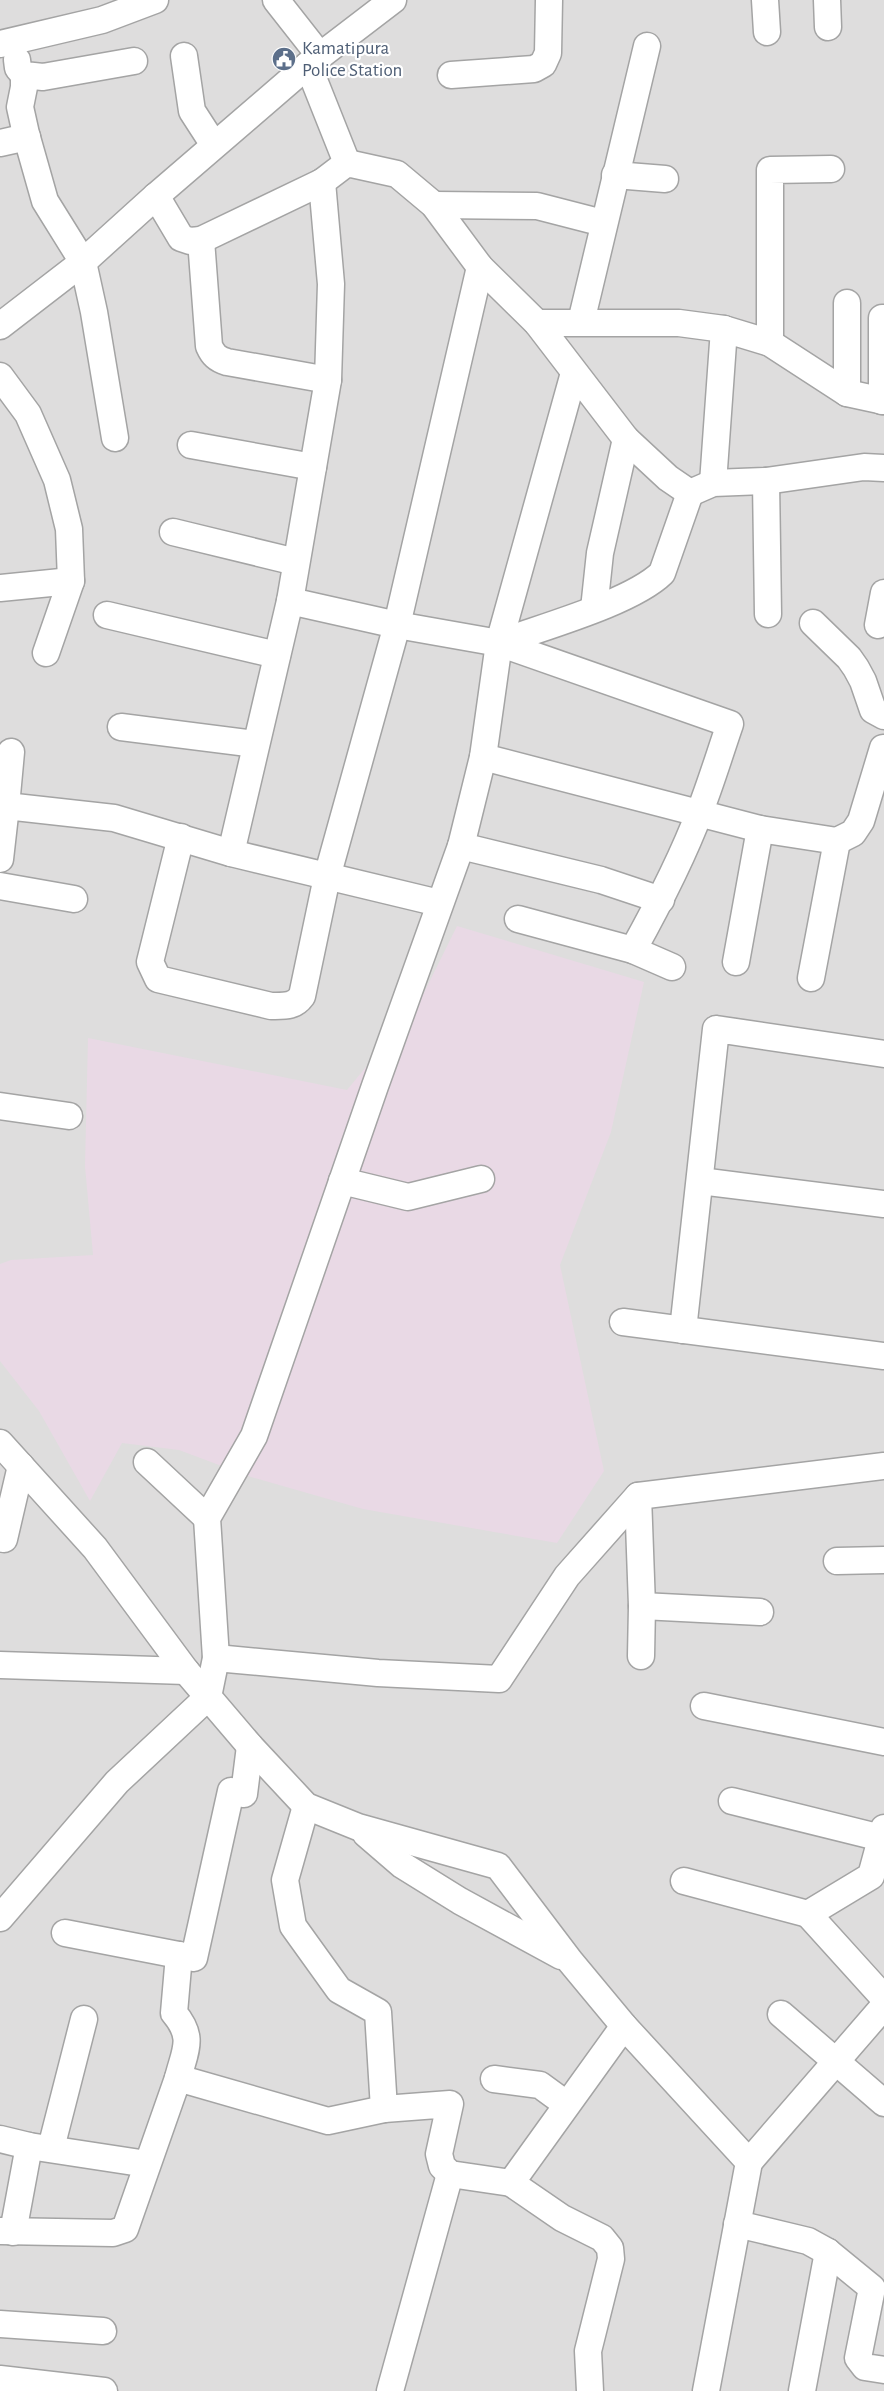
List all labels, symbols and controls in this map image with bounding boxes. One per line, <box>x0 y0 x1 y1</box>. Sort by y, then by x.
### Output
place label: Kamatipura Police Station <box>302 39 402 80</box>
public building icon: Kamatipura Police Station <box>271 46 297 72</box>

